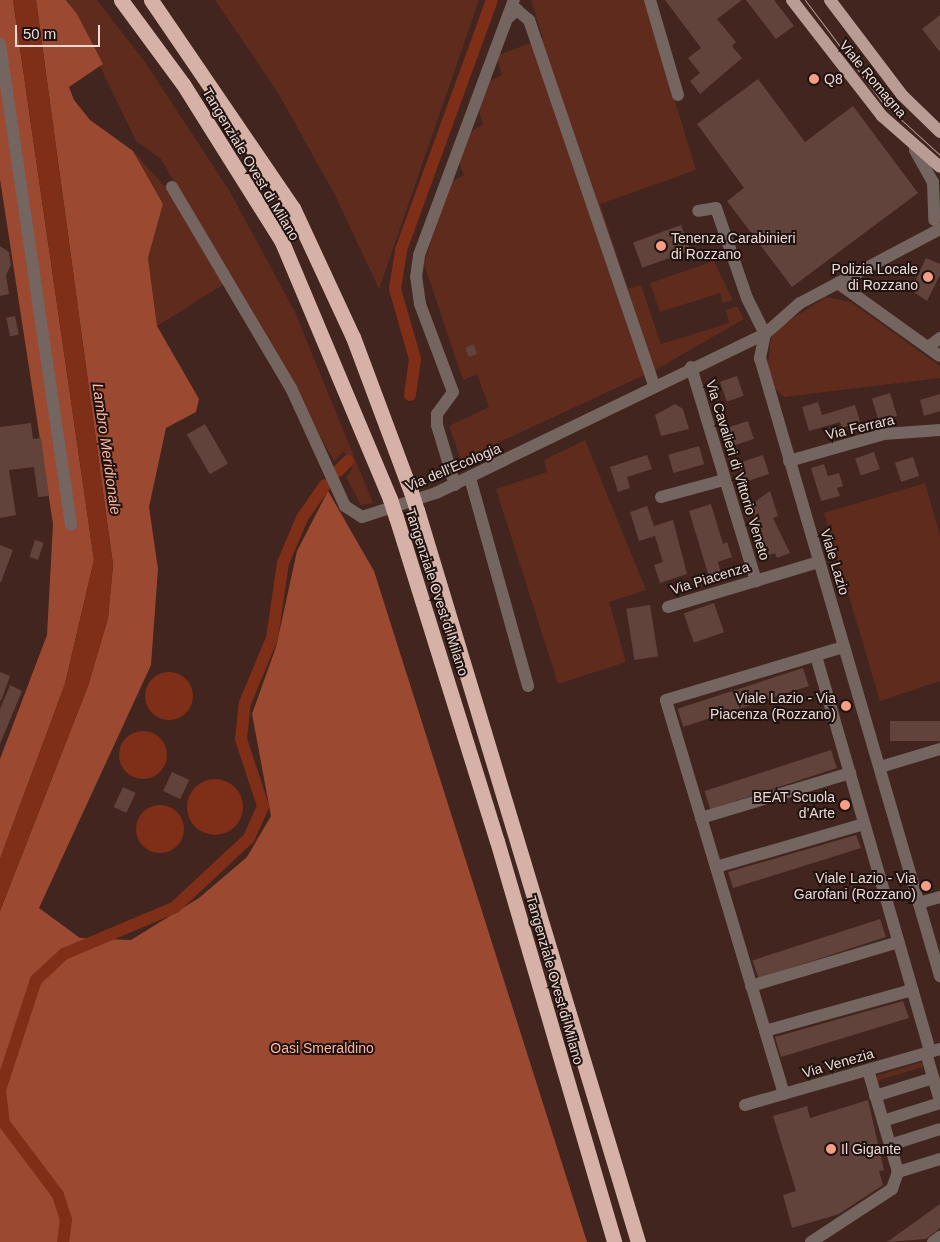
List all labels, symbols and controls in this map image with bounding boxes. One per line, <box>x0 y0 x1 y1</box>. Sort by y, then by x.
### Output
scale bar <box>18 15 102 47</box>
text: 50 m <box>23 25 56 42</box>
street label: Viale Romagna <box>836 37 910 121</box>
place label: Q8 <box>824 71 843 87</box>
marker: Q8 <box>808 73 820 85</box>
street label: Tangenziale Ovest di Milano <box>199 85 303 243</box>
place label: Tenenza Carabinieri di Rozzano <box>671 230 796 262</box>
marker: Tenenza Carabinieri di Rozzano <box>655 240 667 252</box>
place label: Polizia Locale di Rozzano <box>832 261 918 294</box>
marker: Polizia Locale di Rozzano <box>922 271 934 283</box>
street label: Via Cavalieri di Vittorio Veneto <box>703 378 773 562</box>
water label: Lambro Meridionale <box>89 382 125 516</box>
street label: Via Ferrara <box>824 411 896 443</box>
street label: Via dell'Ecologia <box>403 439 503 495</box>
street label: Tangenziale Ovest di Milano <box>402 506 472 678</box>
street label: Viale Lazio <box>817 527 853 597</box>
street label: Via Piacenza <box>669 558 751 598</box>
place label: Viale Lazio - Via Piacenza (Rozzano) <box>710 690 836 722</box>
marker: Viale Lazio - Via Piacenza (Rozzano) <box>840 700 852 712</box>
place label: BEAT Scuola d'Arte <box>753 789 835 822</box>
marker: BEAT Scuola d'Arte <box>839 799 851 811</box>
place label: Viale Lazio - Via Garofani (Rozzano) <box>794 870 916 902</box>
marker: Viale Lazio - Via Garofani (Rozzano) <box>920 880 932 892</box>
street label: Tangenziale Ovest di Milano <box>523 894 587 1066</box>
park label: Oasi Smeraldino <box>270 1040 374 1056</box>
street label: Via Venezia <box>800 1045 876 1081</box>
place label: Il Gigante <box>841 1141 901 1157</box>
marker: Il Gigante <box>825 1143 837 1155</box>

